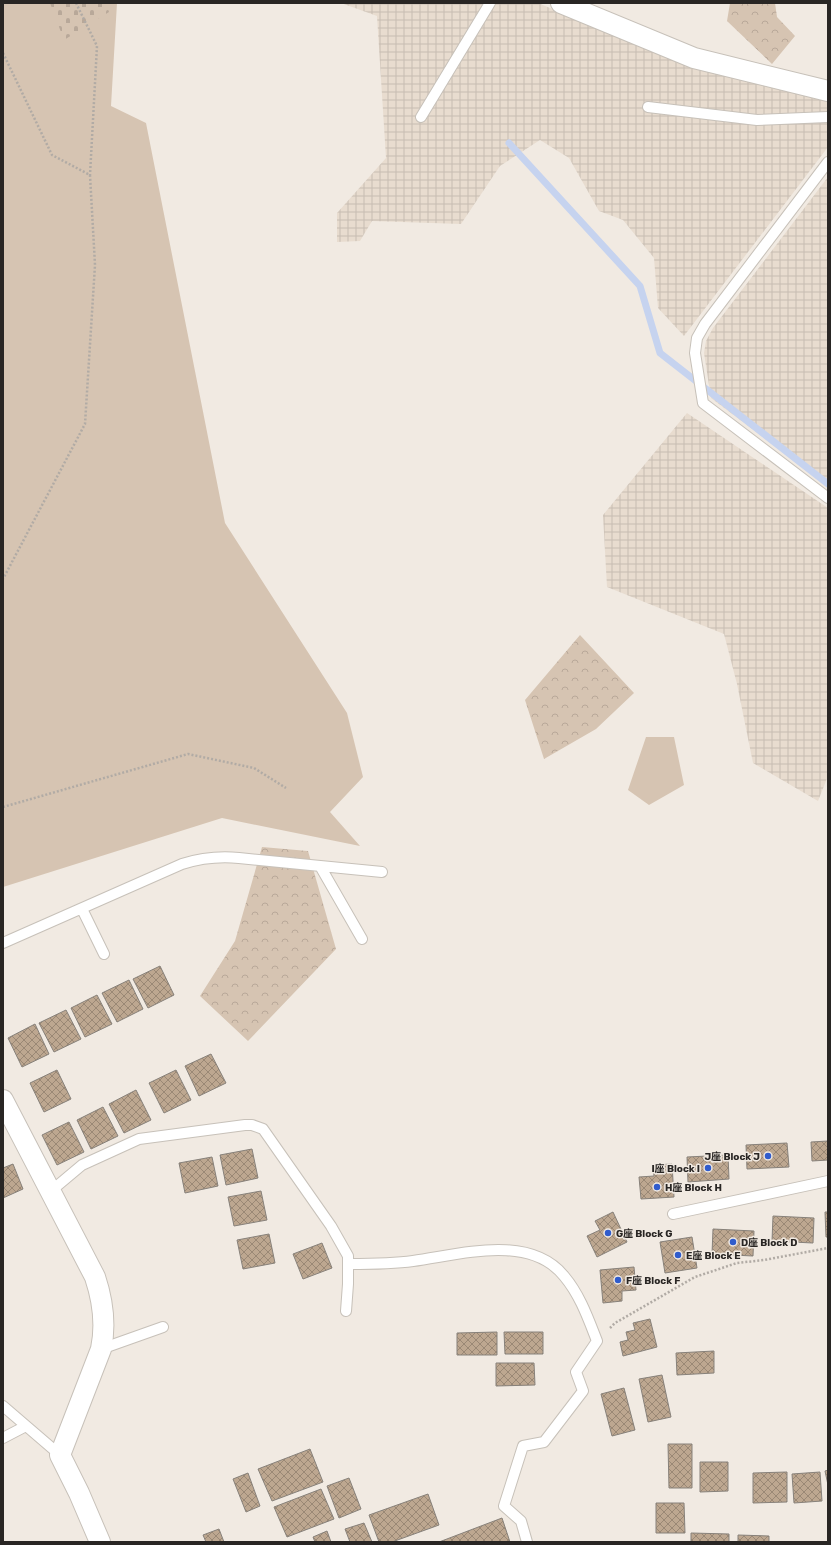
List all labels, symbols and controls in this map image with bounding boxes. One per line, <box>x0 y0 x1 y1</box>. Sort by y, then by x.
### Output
place label: J座 Block J <box>705 1151 760 1163</box>
marker: J座 Block J <box>763 1151 773 1161</box>
place label: I座 Block I <box>652 1163 700 1175</box>
marker: I座 Block I <box>703 1163 713 1173</box>
marker: H座 Block H <box>652 1182 662 1192</box>
place label: H座 Block H <box>665 1182 722 1194</box>
marker: G座 Block G <box>603 1228 613 1238</box>
place label: G座 Block G <box>616 1228 672 1240</box>
marker: D座 Block D <box>728 1237 738 1247</box>
place label: D座 Block D <box>741 1237 797 1249</box>
marker: E座 Block E <box>673 1250 683 1260</box>
place label: E座 Block E <box>686 1250 741 1262</box>
marker: F座 Block F <box>613 1275 623 1285</box>
place label: F座 Block F <box>626 1275 680 1287</box>

